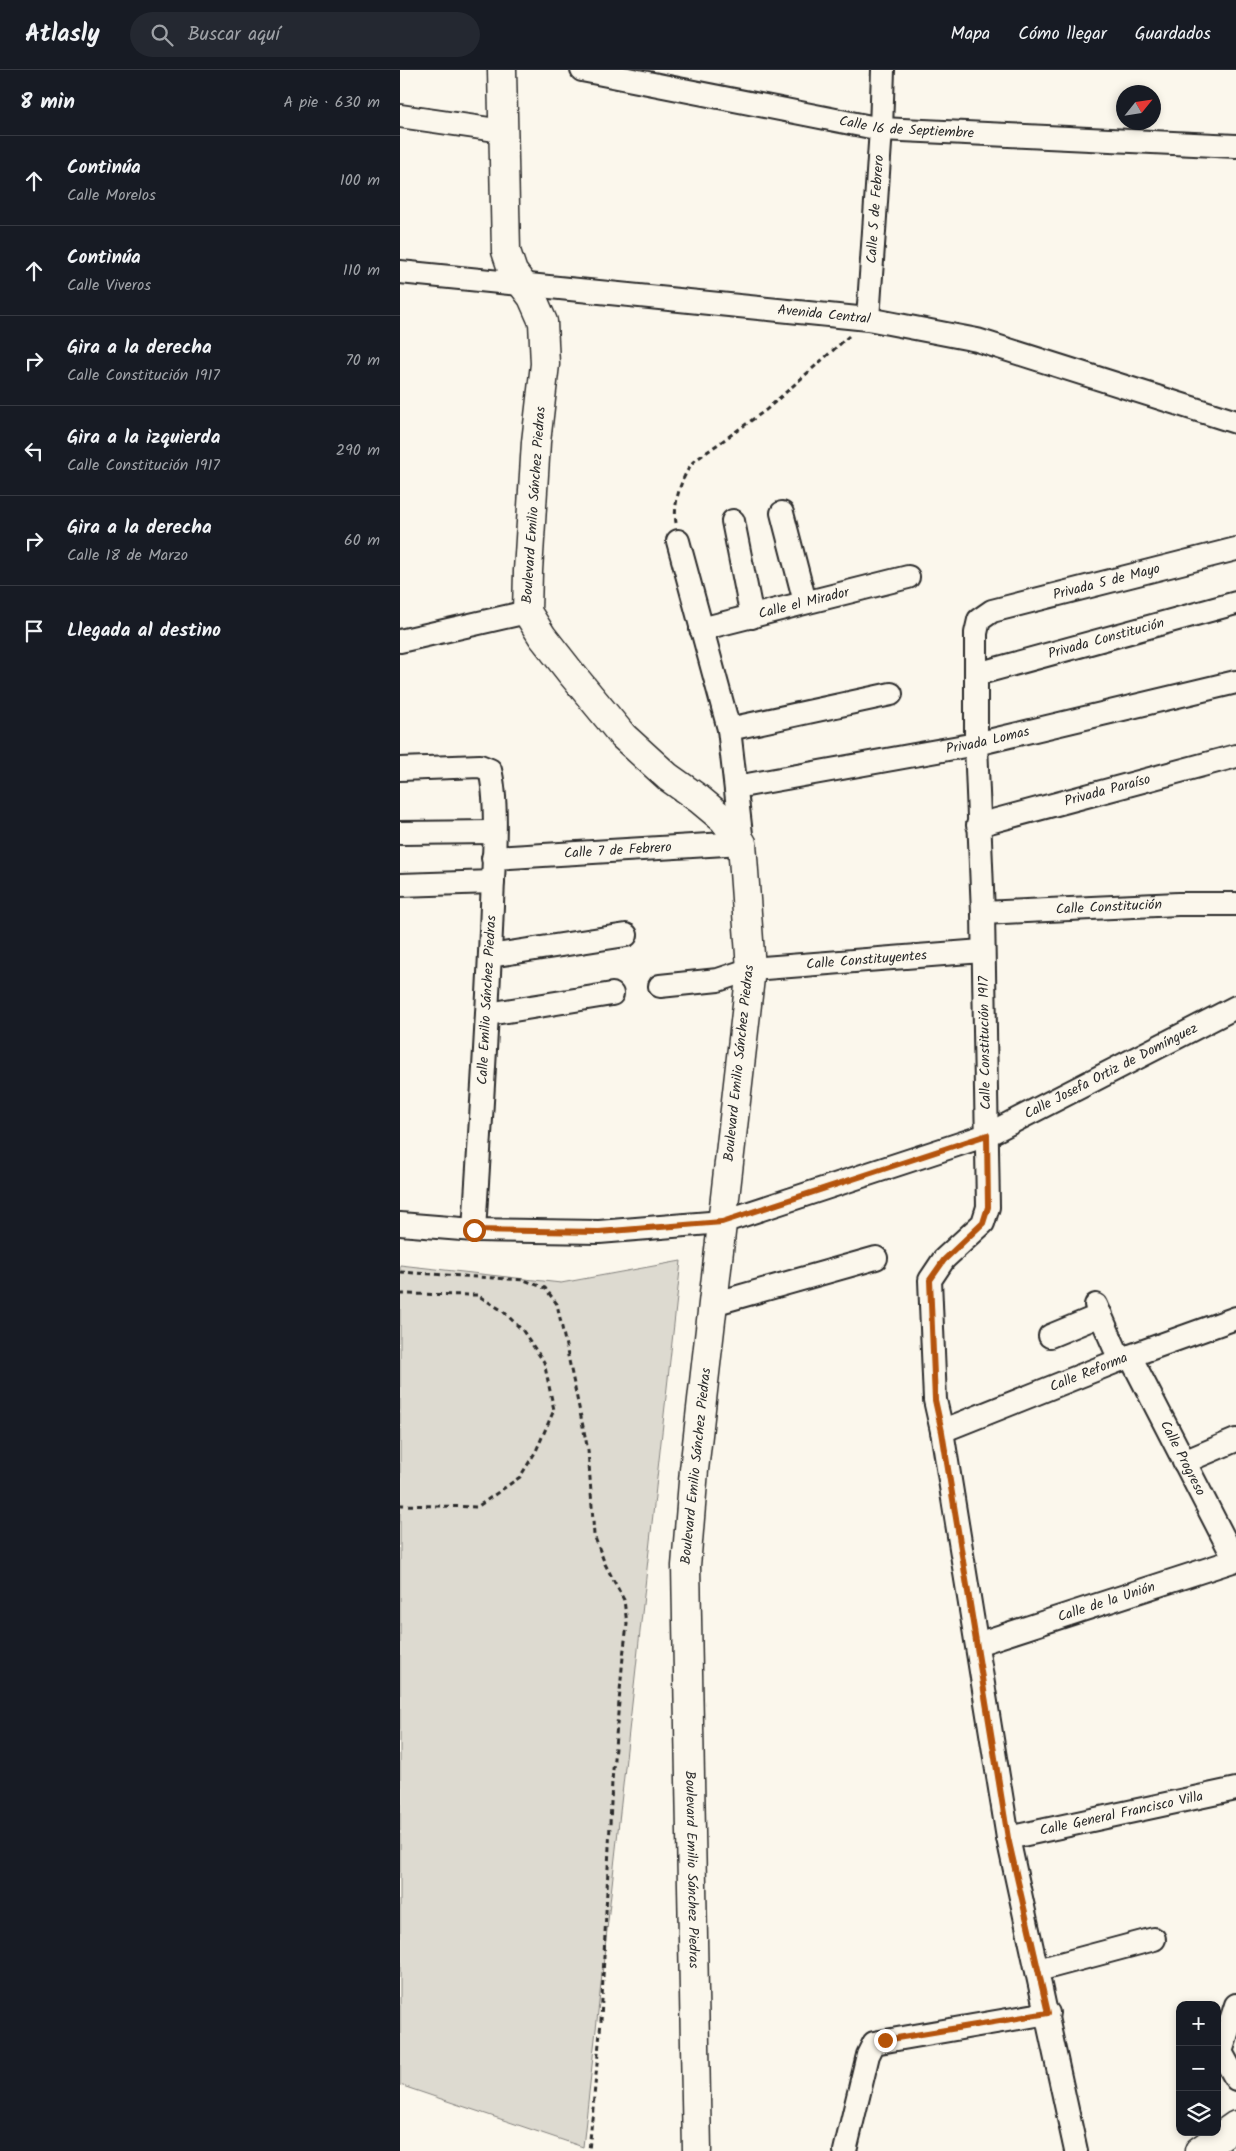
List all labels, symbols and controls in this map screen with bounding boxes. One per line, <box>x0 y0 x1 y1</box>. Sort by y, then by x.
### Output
search box <box>130 12 480 57</box>
text: Atlasly <box>25 15 100 54</box>
text: Buscar aquí <box>188 20 280 50</box>
text: Mapa <box>951 20 990 49</box>
text: Cómo llegar <box>1018 20 1107 49</box>
text: Guardados <box>1135 20 1211 49</box>
icon: search <box>148 21 176 49</box>
north arrow <box>1116 85 1161 130</box>
text: 8 min <box>20 86 75 119</box>
text: A pie · 630 m <box>283 90 380 115</box>
street label: Calle 16 de Septiembre <box>837 110 975 144</box>
text: Continúa <box>67 153 141 183</box>
street label: Calle 5 de Febrero <box>861 154 890 264</box>
icon: ahead <box>20 167 48 195</box>
text: 100 m <box>340 168 380 193</box>
text: Calle Morelos <box>67 183 156 208</box>
text: Continúa <box>67 243 141 273</box>
icon: ahead <box>20 257 48 285</box>
text: 110 m <box>343 258 380 283</box>
text: Calle Viveros <box>67 273 151 298</box>
street label: Avenida Central <box>776 299 873 330</box>
text: Gira a la derecha <box>67 333 212 363</box>
icon: right <box>20 347 48 375</box>
text: 70 m <box>345 348 380 373</box>
text: Calle Constitución 1917 <box>67 363 220 388</box>
street label: Boulevard Emilio Sánchez Piedras <box>516 406 552 604</box>
text: Gira a la izquierda <box>67 423 220 453</box>
icon: left <box>20 437 48 465</box>
text: 290 m <box>336 438 380 463</box>
text: Calle Constitución 1917 <box>67 453 220 478</box>
text: Gira a la derecha <box>67 513 212 543</box>
icon: right <box>20 527 48 555</box>
text: 60 m <box>344 528 380 553</box>
text: Calle 18 de Marzo <box>67 543 188 568</box>
street label: Privada 5 de Mayo <box>1050 558 1162 606</box>
street label: Calle el Mirador <box>756 581 853 625</box>
street label: Privada Constitución <box>1046 612 1167 665</box>
text: Llegada al destino <box>67 616 221 646</box>
icon: arrive <box>20 617 48 645</box>
street label: Privada Lomas <box>944 721 1032 760</box>
street label: Privada Paraíso <box>1062 768 1153 812</box>
street label: Calle 7 de Febrero <box>563 836 672 865</box>
street label: Calle Constitución <box>1055 894 1162 921</box>
street label: Calle Emilio Sánchez Piedras <box>472 915 502 1085</box>
street label: Calle Constituyentes <box>805 944 928 976</box>
street label: Boulevard Emilio Sánchez Piedras <box>718 964 760 1162</box>
street label: Calle Constitución 1917 <box>973 975 997 1110</box>
street label: Calle Josefa Ortiz de Domínguez <box>1020 1017 1202 1125</box>
route start <box>463 1219 486 1242</box>
street label: Calle Reforma <box>1046 1347 1131 1398</box>
street label: Boulevard Emilio Sánchez Piedras <box>675 1367 717 1565</box>
street label: Calle Progreso <box>1154 1417 1211 1500</box>
street label: Calle de la Unión <box>1055 1576 1158 1628</box>
street label: Boulevard Emilio Sánchez Piedras <box>679 1771 705 1969</box>
street label: Calle General Francisco Villa <box>1038 1785 1205 1842</box>
map controls <box>1176 2001 1221 2136</box>
button: + <box>1176 2001 1221 2046</box>
route end <box>874 2029 897 2052</box>
button: − <box>1176 2046 1221 2091</box>
button: layers <box>1176 2091 1221 2136</box>

